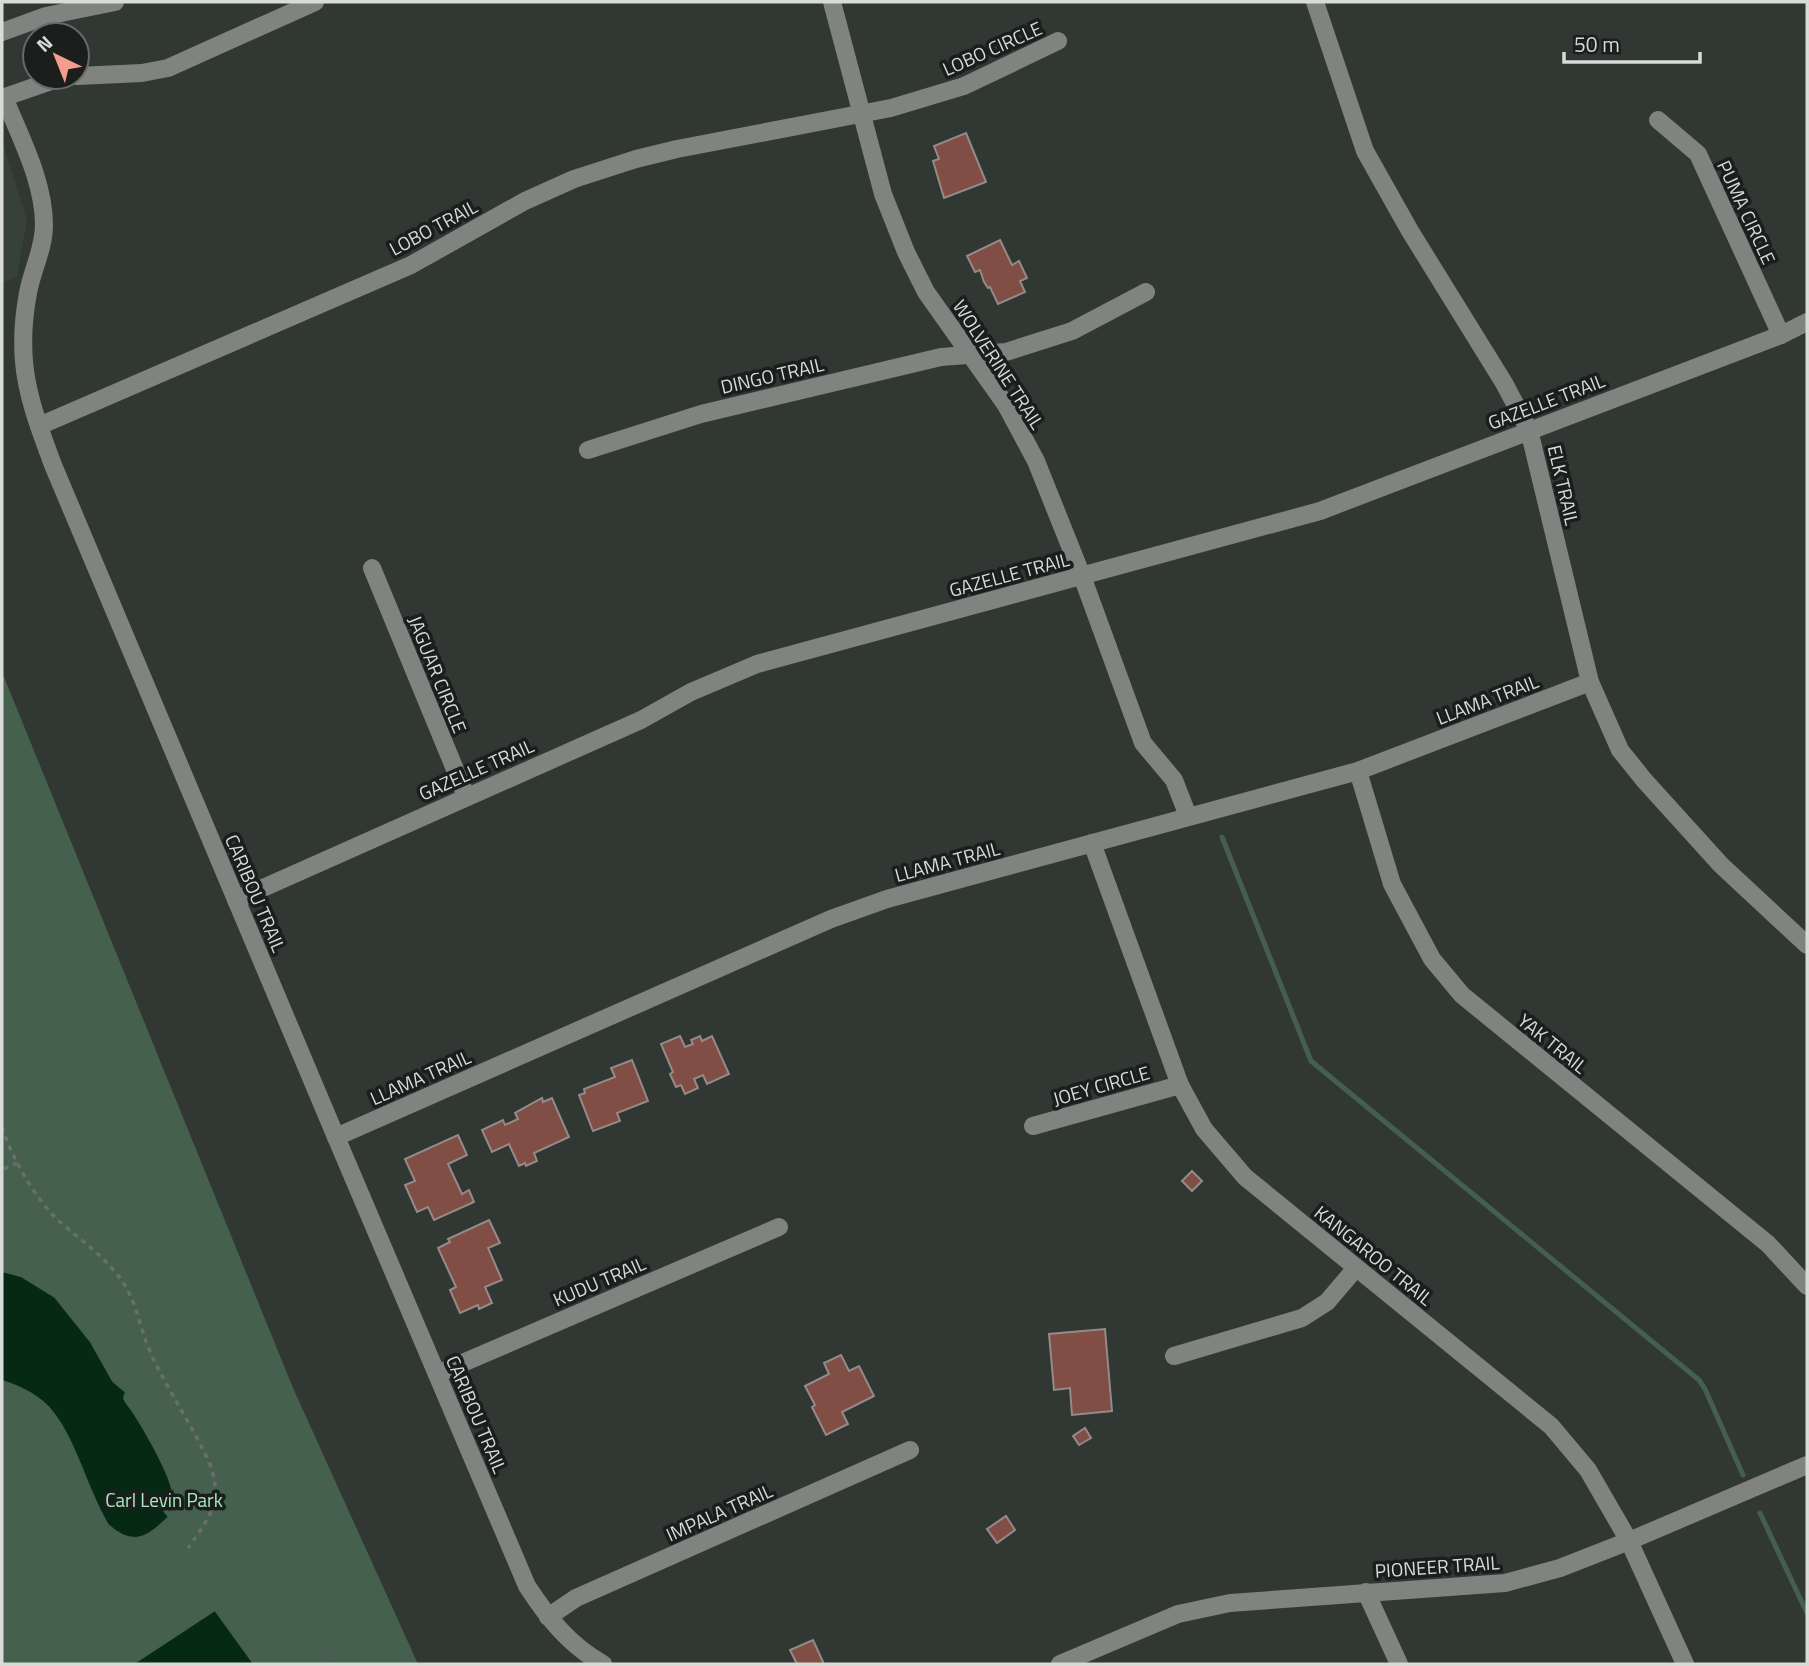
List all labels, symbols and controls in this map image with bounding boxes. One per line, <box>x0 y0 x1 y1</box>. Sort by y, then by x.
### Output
street label: LOBO CIRCLE <box>938 13 1046 83</box>
north arrow <box>21 21 91 91</box>
scale bar <box>1564 21 1700 65</box>
text: N <box>29 28 59 58</box>
text: 50 m <box>1574 28 1620 60</box>
street label: PUMA CIRCLE <box>1710 155 1784 269</box>
street label: LOBO TRAIL <box>384 192 482 262</box>
street label: WOLVERINE TRAIL <box>946 293 1052 435</box>
street label: DINGO TRAIL <box>718 349 826 401</box>
street label: GAZELLE TRAIL <box>1483 365 1609 437</box>
street label: ELK TRAIL <box>1541 442 1587 528</box>
street label: GAZELLE TRAIL <box>946 544 1072 604</box>
street label: JAGUAR CIRCLE <box>401 611 475 737</box>
street label: LLAMA TRAIL <box>1432 666 1542 732</box>
street label: GAZELLE TRAIL <box>414 731 538 807</box>
street label: CARIBOU TRAIL <box>218 830 294 956</box>
street label: LLAMA TRAIL <box>891 833 1003 889</box>
street label: YAK TRAIL <box>1512 1006 1594 1080</box>
street label: LLAMA TRAIL <box>365 1042 475 1112</box>
street label: JOEY CIRCLE <box>1049 1057 1153 1113</box>
street label: KANGAROO TRAIL <box>1308 1198 1440 1312</box>
street label: KUDU TRAIL <box>548 1248 650 1314</box>
street label: CARIBOU TRAIL <box>439 1351 515 1477</box>
street label: IMPALA TRAIL <box>661 1476 777 1548</box>
park label: Carl Levin Park <box>105 1485 223 1514</box>
street label: PIONEER TRAIL <box>1374 1547 1500 1585</box>

